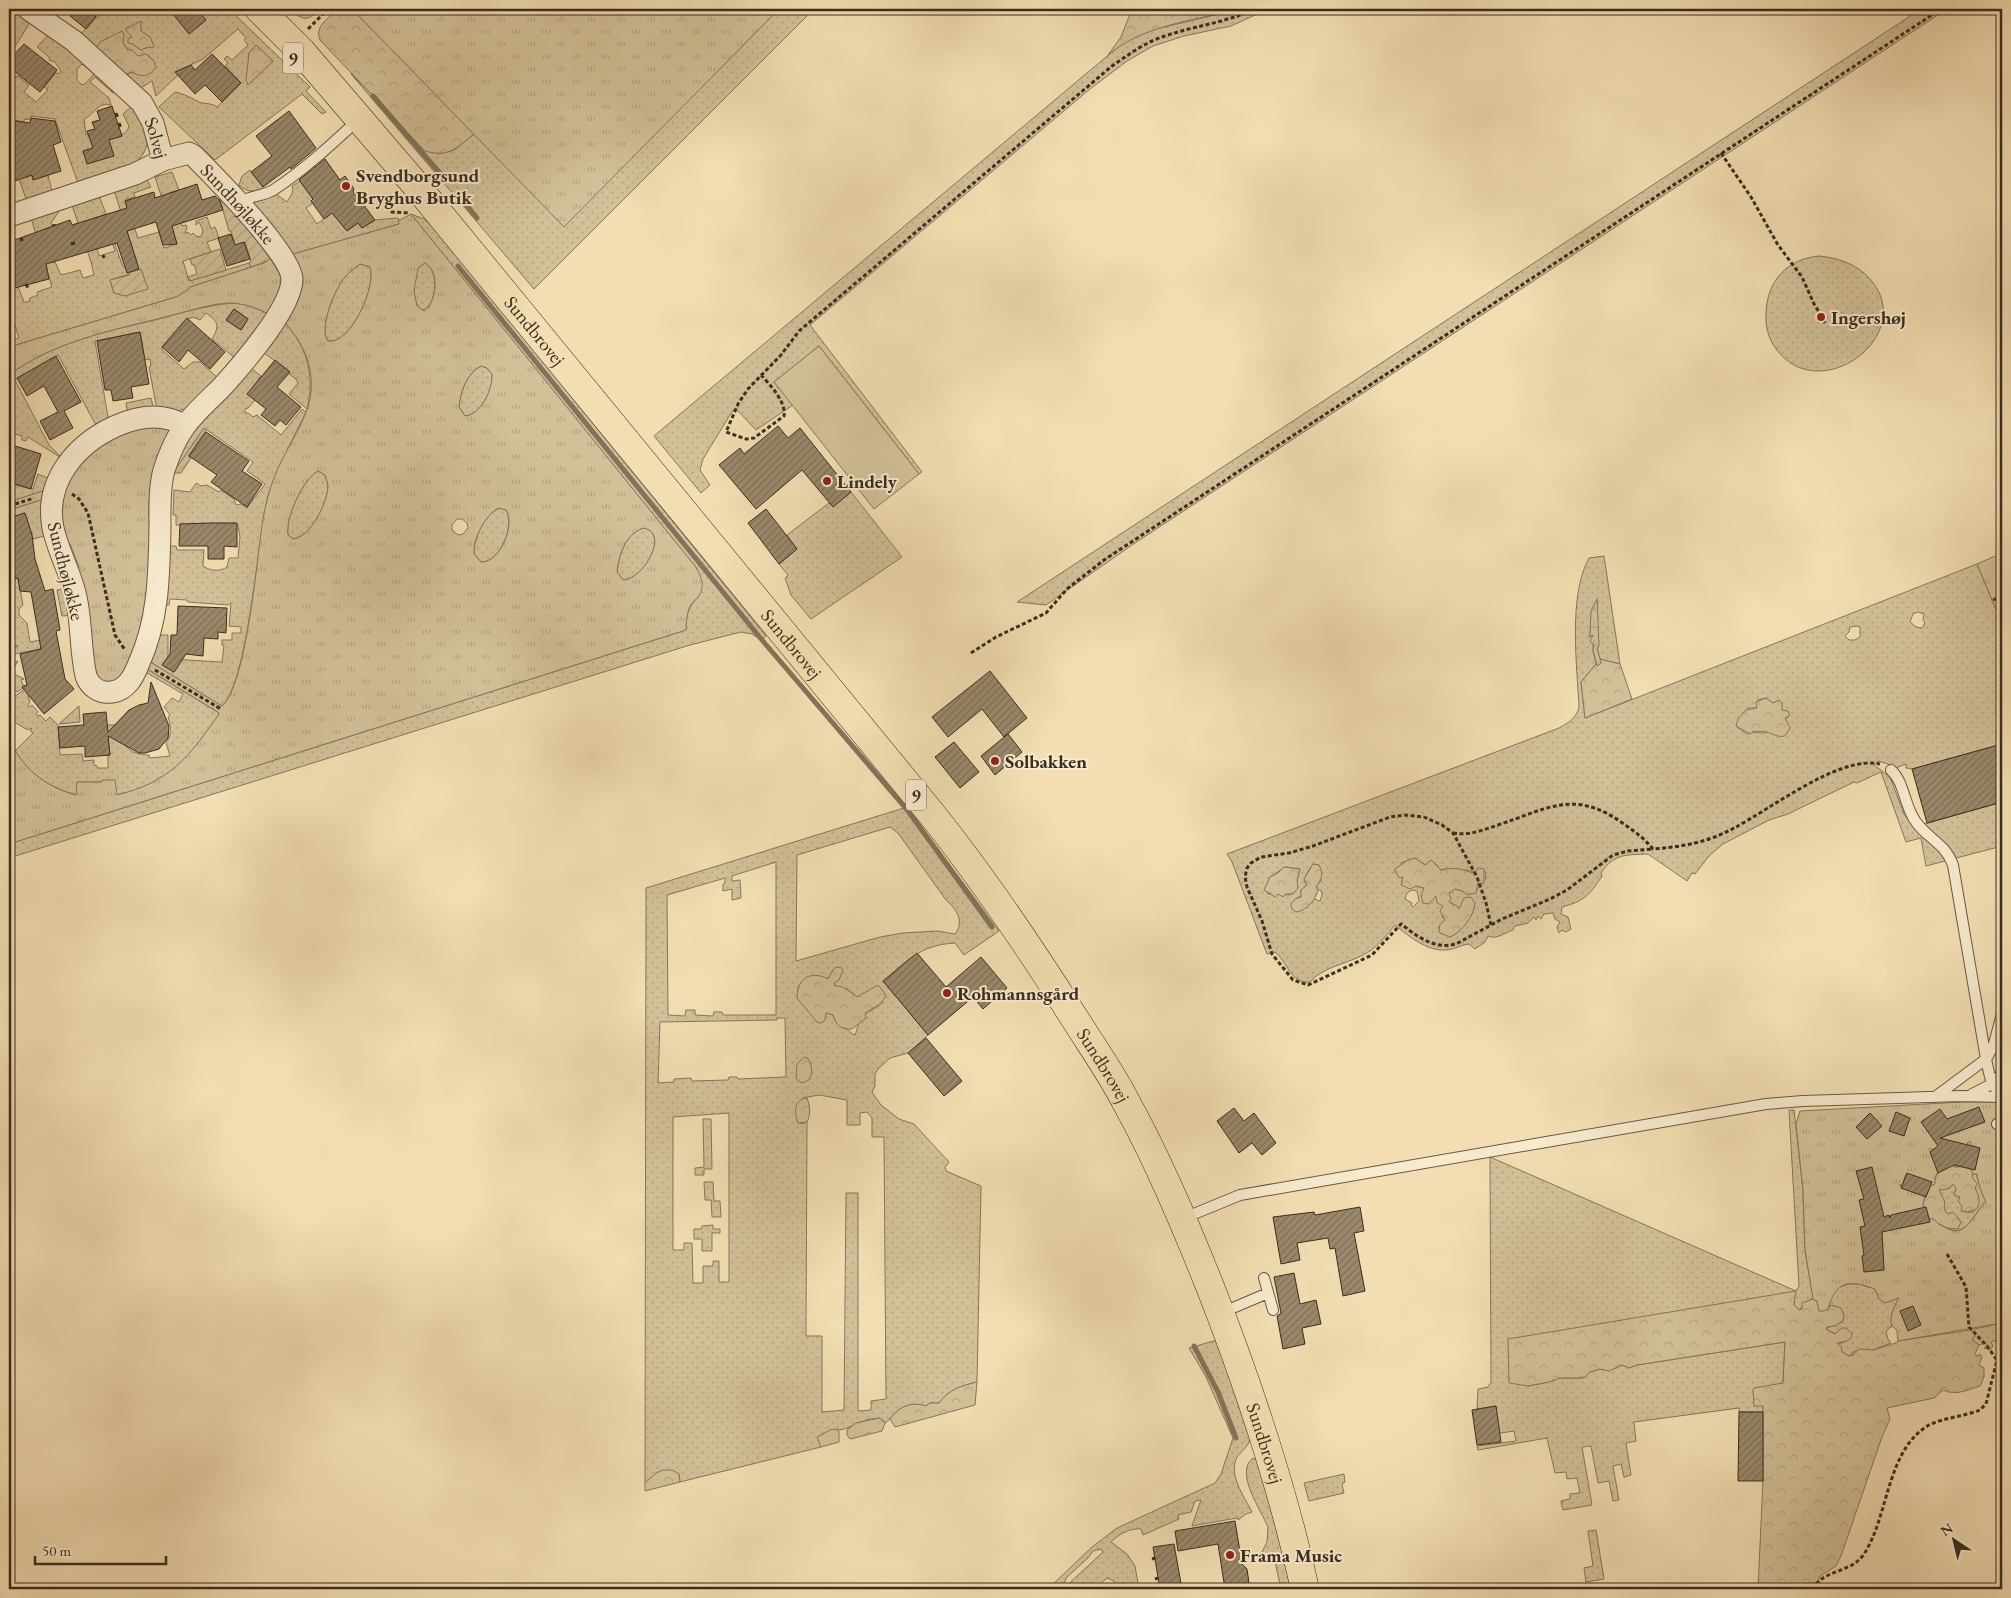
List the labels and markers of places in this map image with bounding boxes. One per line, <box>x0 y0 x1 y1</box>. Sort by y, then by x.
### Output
place label: Svendborgsund Bryghus Butik <box>356 163 480 210</box>
marker: Svendborgsund Bryghus Butik <box>340 180 352 192</box>
place label: Ingershøj <box>1831 305 1906 330</box>
marker: Ingershøj <box>1815 311 1827 323</box>
place label: Lindely <box>837 469 898 494</box>
marker: Lindely <box>821 475 833 487</box>
place label: Solbakken <box>1005 749 1087 774</box>
marker: Solbakken <box>989 755 1001 767</box>
place label: Rohmannsgård <box>957 981 1080 1006</box>
marker: Rohmannsgård <box>941 987 953 999</box>
place label: Frama Music <box>1240 1543 1342 1568</box>
marker: Frama Music <box>1224 1549 1236 1561</box>

